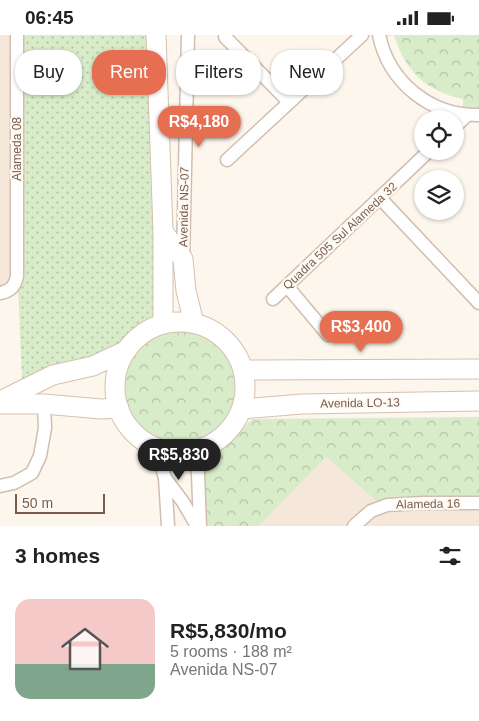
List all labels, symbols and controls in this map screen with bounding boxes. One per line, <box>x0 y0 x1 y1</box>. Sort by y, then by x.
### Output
text: 06:45 <box>25 7 74 28</box>
chip: Buy <box>15 50 82 95</box>
chip: Rent <box>92 50 166 95</box>
chip: Filters <box>176 50 261 95</box>
chip: New <box>271 50 343 95</box>
pin: R$4,180 <box>153 105 245 148</box>
map controls <box>414 110 464 220</box>
button: locate <box>414 110 464 160</box>
text: R$4,180 <box>169 113 229 130</box>
street label: Alameda 08 <box>10 117 24 181</box>
street label: Avenida NS-07 <box>176 166 192 247</box>
button: layers <box>414 170 464 220</box>
street label: Quadra 505 Sul Alameda 32 <box>280 179 400 293</box>
pin: R$3,400 <box>315 311 407 353</box>
text: R$3,400 <box>331 318 391 335</box>
street label: Avenida LO-13 <box>320 395 400 411</box>
pin: R$5,830 <box>133 439 225 481</box>
text: R$5,830 <box>149 446 209 463</box>
scale bar <box>15 491 105 514</box>
text: 50 m <box>22 495 53 511</box>
street label: Alameda 16 <box>396 496 460 512</box>
icon: filters <box>436 542 464 570</box>
text: 3 homes <box>15 544 100 567</box>
icon: home <box>55 619 115 679</box>
text: R$5,830/mo <box>170 619 287 642</box>
text: 5 rooms · 188 m² <box>170 643 292 660</box>
text: Avenida NS-07 <box>170 661 277 678</box>

